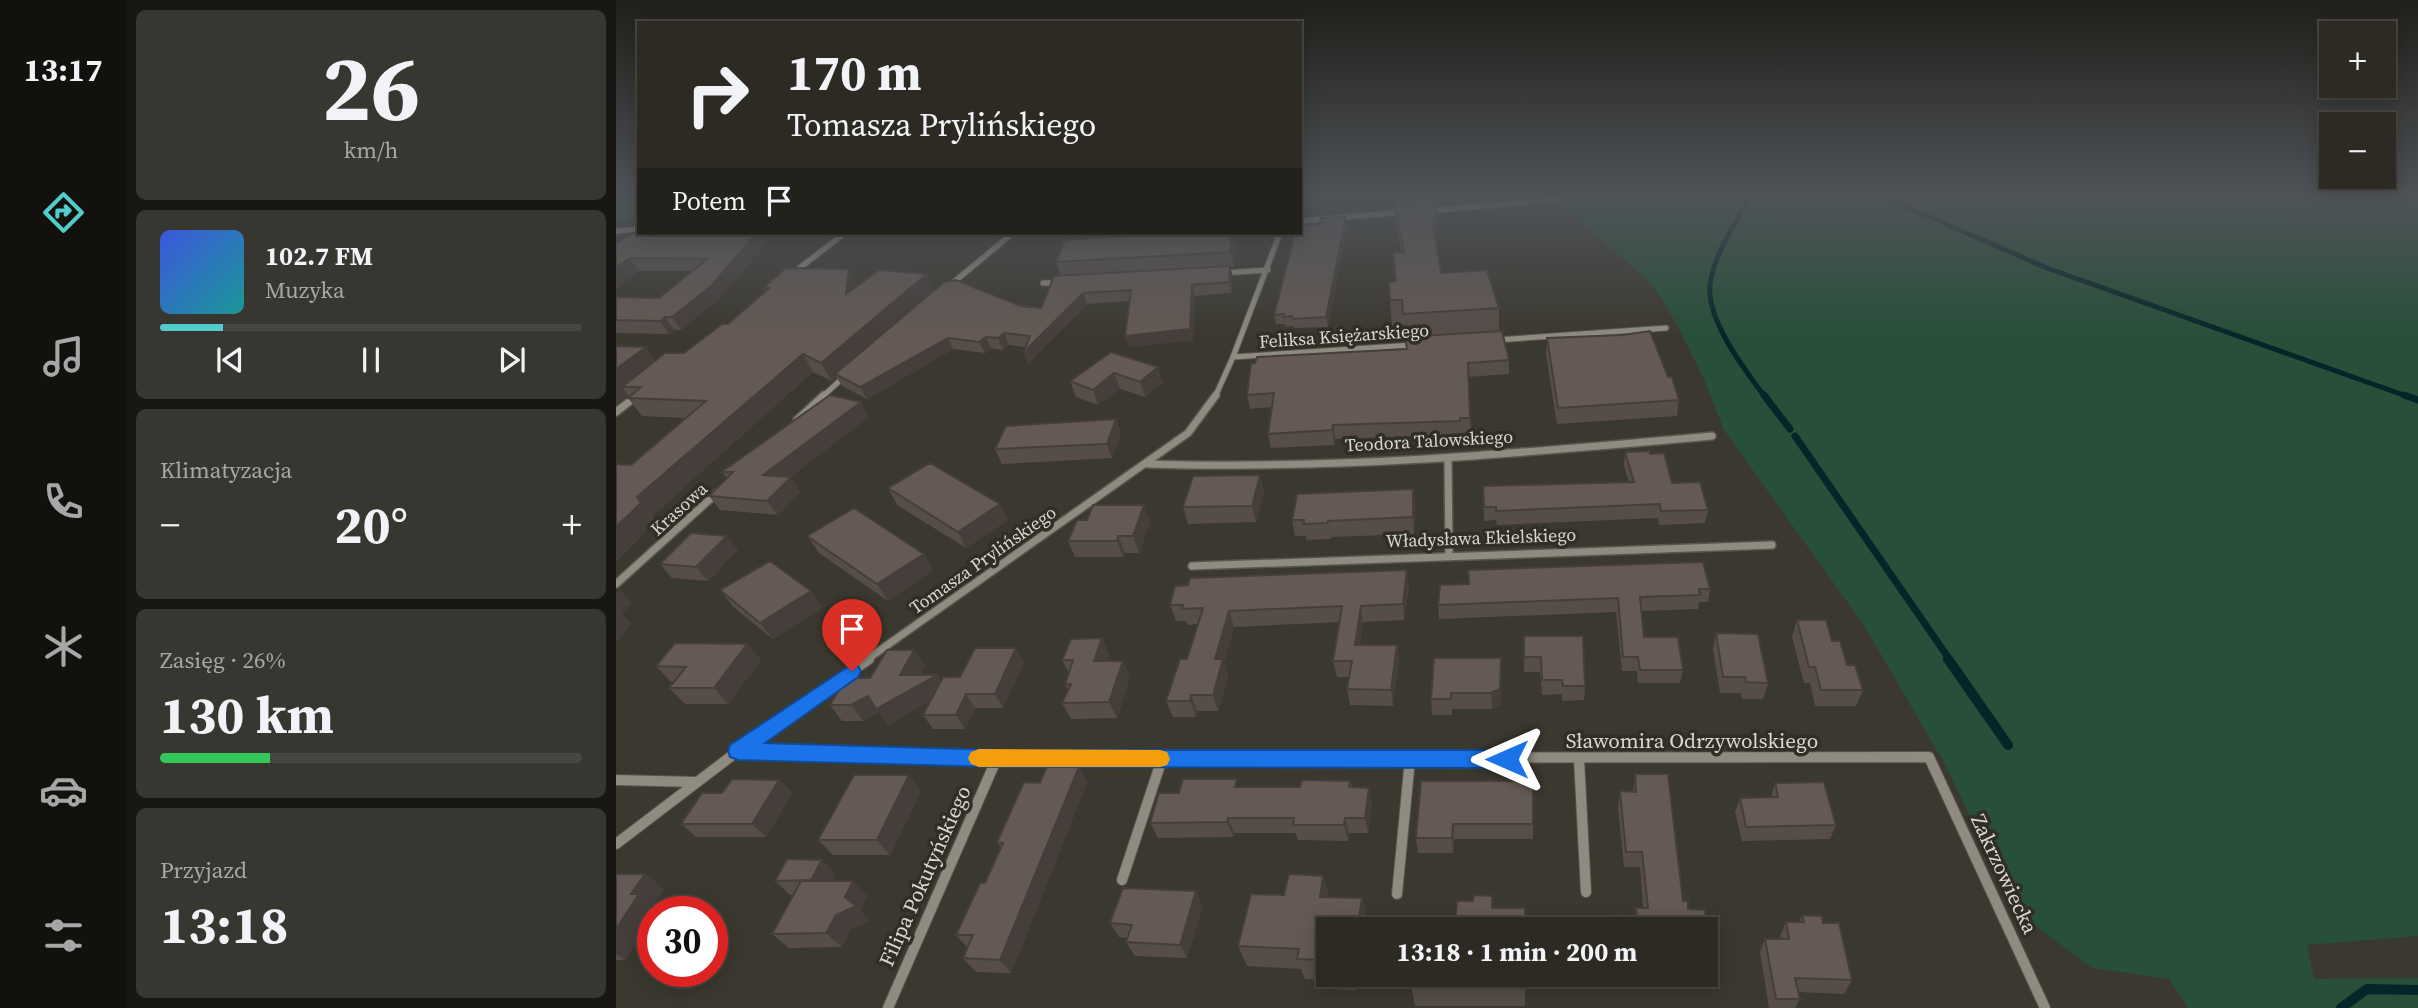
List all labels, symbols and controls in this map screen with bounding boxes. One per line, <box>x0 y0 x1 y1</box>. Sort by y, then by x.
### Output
map controls <box>2319 21 2396 189</box>
button: + <box>2319 21 2396 98</box>
text: 26 <box>322 26 420 150</box>
text: 170 m <box>787 39 922 106</box>
text: 13:17 <box>24 48 102 92</box>
icon: right <box>672 49 763 140</box>
text: Tomasza Prylińskiego <box>787 103 1096 147</box>
button: − <box>2319 112 2396 189</box>
text: km/h <box>344 134 398 166</box>
icon: arrive <box>760 182 798 220</box>
text: Potem <box>672 183 746 219</box>
icon: directions <box>39 188 88 237</box>
text: 102.7 FM <box>265 238 373 274</box>
text: Muzyka <box>265 274 345 306</box>
street label: Feliksa Księżarskiego <box>1258 317 1430 354</box>
icon: music <box>39 332 88 381</box>
icon: previous <box>211 341 249 379</box>
icon: pause <box>352 341 390 379</box>
icon: next <box>493 341 531 379</box>
street label: Teodora Talowskiego <box>1344 424 1514 457</box>
text: Klimatyzacja <box>160 454 292 486</box>
street label: Krasowa <box>645 476 713 541</box>
icon: phone <box>39 477 88 526</box>
text: 20° <box>334 489 408 560</box>
text: − <box>160 499 180 551</box>
text: + <box>562 499 582 551</box>
street label: Tomasza Prylińskiego <box>904 499 1061 620</box>
street label: Władysława Ekielskiego <box>1385 522 1577 553</box>
pin <box>822 599 882 671</box>
icon: arrive <box>833 610 871 648</box>
icon: climate <box>39 622 88 671</box>
text: Zasięg · 26% <box>160 644 286 676</box>
text: 130 km <box>160 679 334 750</box>
position arrow <box>1470 722 1544 796</box>
street label: Sławomira Odrzywolskiego <box>1566 726 1818 755</box>
icon: car <box>39 766 88 815</box>
street label: Filipa Pokutyńskiego <box>872 781 977 971</box>
street label: Zakrzowiecka <box>1964 809 2045 939</box>
text: Przyjazd <box>160 854 247 886</box>
text: 13:18 <box>160 889 288 960</box>
speed limit sign: 30 <box>637 896 728 987</box>
icon: filters <box>39 911 88 960</box>
text: 13:18 · 1 min · 200 m <box>1397 934 1637 970</box>

